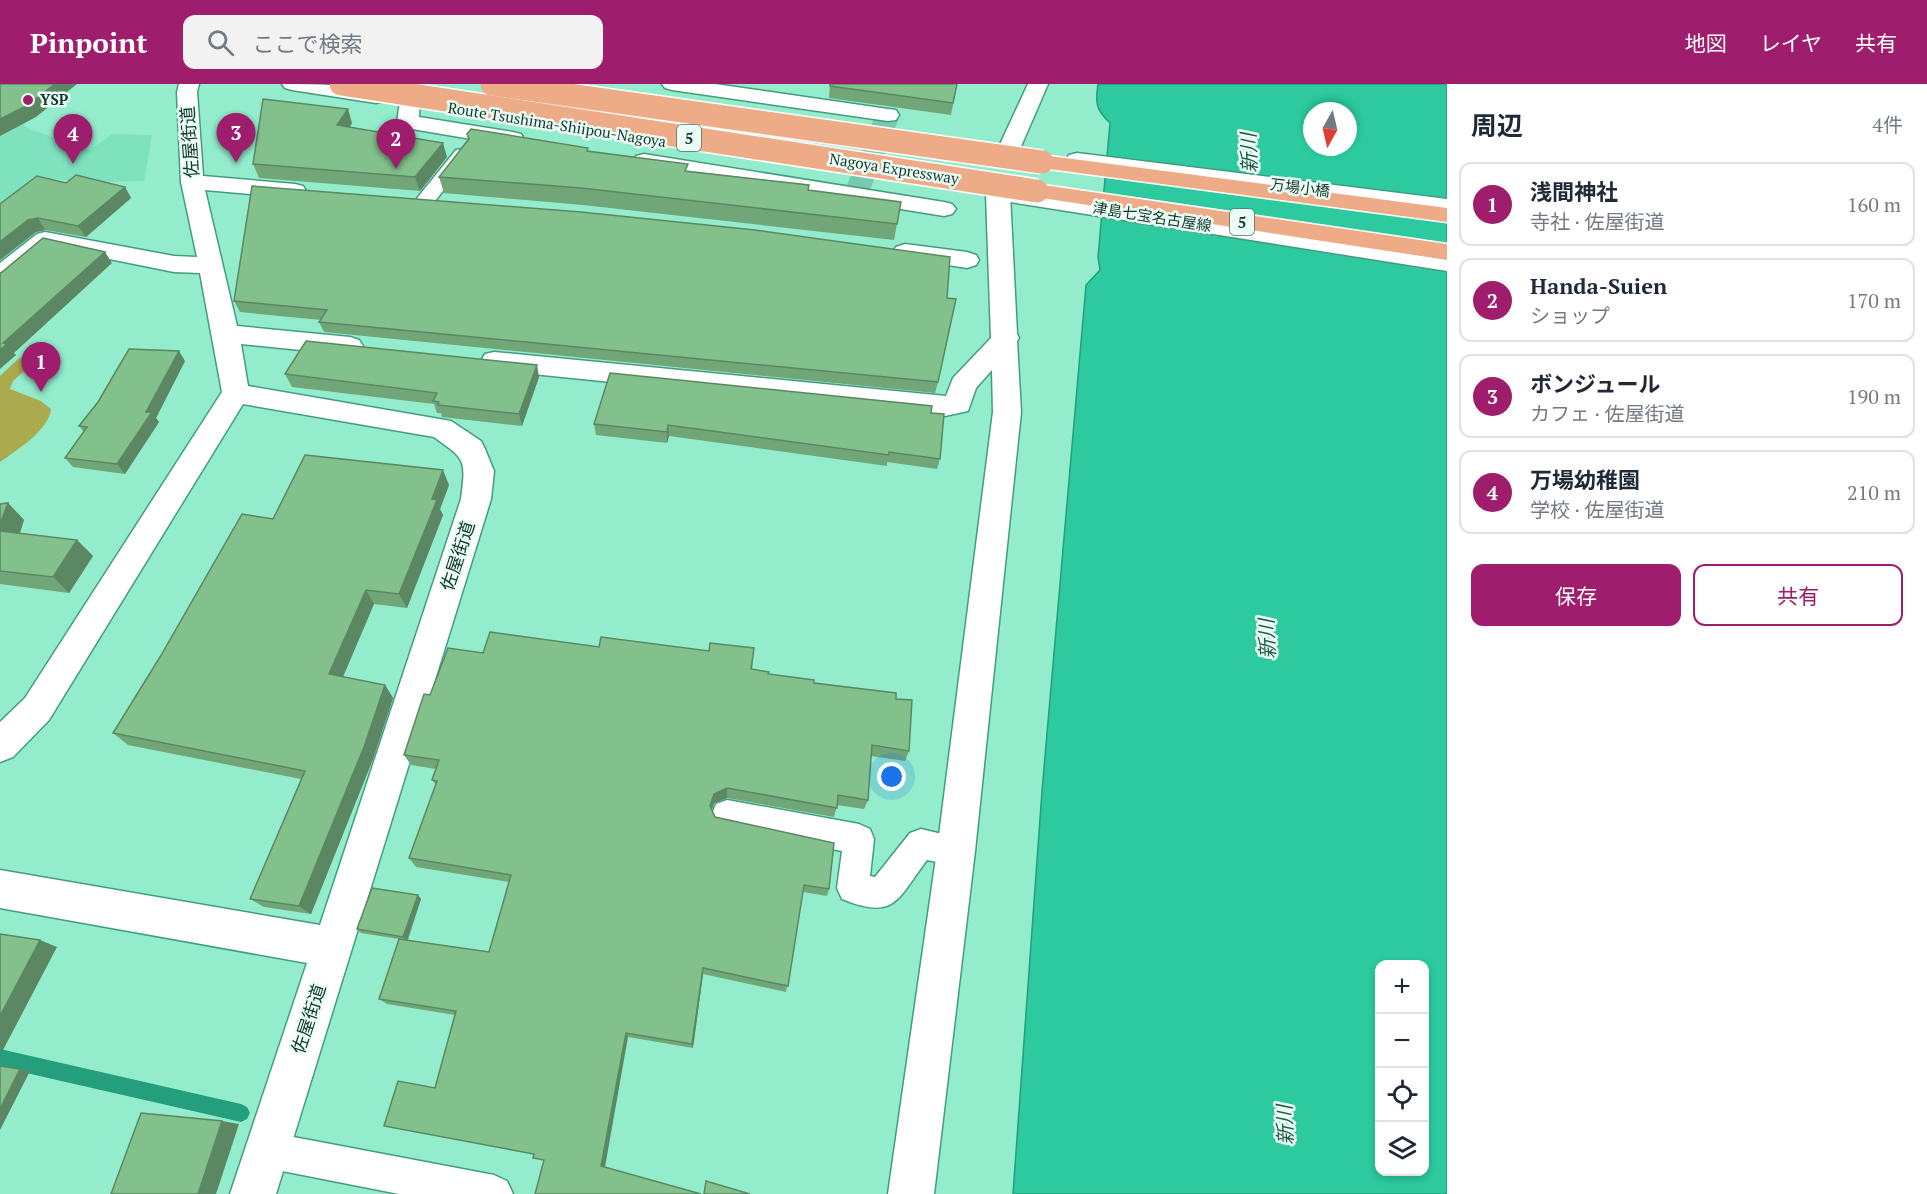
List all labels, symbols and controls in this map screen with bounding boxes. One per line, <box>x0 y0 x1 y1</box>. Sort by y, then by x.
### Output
search box <box>183 15 603 69</box>
text: Pinpoint <box>30 24 147 61</box>
icon: search <box>204 26 237 59</box>
text: ここで検索 <box>252 29 362 58</box>
text: 地図 <box>1685 29 1727 57</box>
text: レイヤ <box>1760 29 1822 57</box>
text: 共有 <box>1855 29 1897 57</box>
place label: YSP <box>40 89 69 109</box>
marker: YSP <box>21 93 35 107</box>
street label: Route Tsushima-Shiipou-Nagoya <box>447 97 668 151</box>
north arrow <box>1303 102 1357 156</box>
street label: 佐屋街道 <box>175 105 203 179</box>
text: 周辺 <box>1471 108 1523 142</box>
text: 4件 <box>1872 111 1903 138</box>
pin: 3 <box>216 113 256 163</box>
pin: 4 <box>54 115 92 164</box>
pin: 2 <box>376 120 416 169</box>
road number: 5 <box>677 125 701 151</box>
water label: 新川 <box>1234 131 1263 173</box>
street label: Nagoya Expressway <box>828 148 961 188</box>
street label: 万場小橋 <box>1269 173 1331 201</box>
text: 浅間神社 <box>1530 177 1618 206</box>
text: 1 <box>1487 191 1498 218</box>
text: 160 m <box>1847 191 1901 218</box>
street label: 津島七宝名古屋線 <box>1091 197 1213 235</box>
text: 寺社 · 佐屋街道 <box>1530 208 1665 235</box>
road number: 5 <box>1230 209 1254 235</box>
text: Handa-Suien <box>1530 271 1667 300</box>
text: 2 <box>1487 287 1498 314</box>
text: 170 m <box>1847 287 1901 314</box>
text: ショップ <box>1530 302 1610 329</box>
pin: 1 <box>22 342 60 392</box>
text: ボンジュール <box>1530 369 1660 398</box>
text: 3 <box>1487 383 1498 410</box>
text: 190 m <box>1847 383 1901 410</box>
text: カフェ · 佐屋街道 <box>1530 400 1685 427</box>
text: 万場幼稚園 <box>1530 465 1640 494</box>
text: 4 <box>1487 479 1498 506</box>
text: 210 m <box>1847 479 1901 506</box>
text: 学校 · 佐屋街道 <box>1530 496 1665 523</box>
street label: 佐屋街道 <box>435 518 480 594</box>
button: 保存 <box>1471 564 1681 626</box>
button: 共有 <box>1693 564 1903 626</box>
water label: 新川 <box>1252 617 1281 659</box>
your location <box>877 762 906 791</box>
map controls <box>1375 960 1429 1176</box>
button: + <box>1375 960 1429 1014</box>
street label: 佐屋街道 <box>286 981 331 1057</box>
button: − <box>1375 1014 1429 1068</box>
button: locate <box>1375 1068 1429 1122</box>
water label: 新川 <box>1270 1103 1299 1145</box>
button: layers <box>1375 1122 1429 1176</box>

